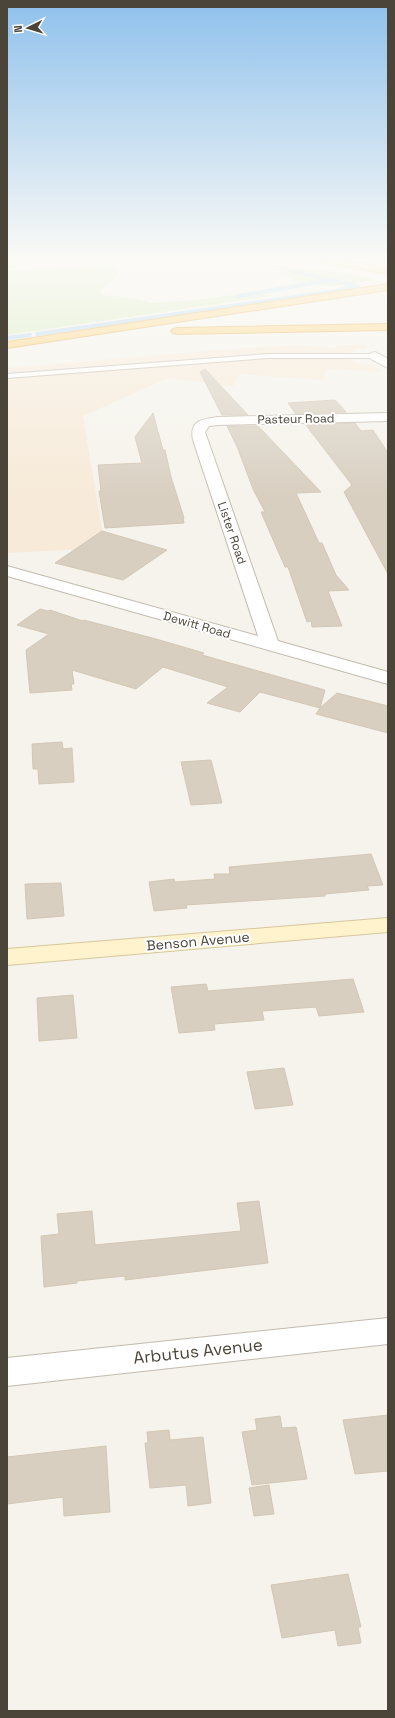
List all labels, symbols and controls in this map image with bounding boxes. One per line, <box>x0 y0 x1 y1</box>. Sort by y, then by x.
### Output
north arrow <box>8 8 48 48</box>
text: N <box>11 25 25 33</box>
street label: Pasteur Road <box>257 410 335 428</box>
street label: Lister Road <box>214 500 250 566</box>
street label: Dewitt Road <box>161 608 233 642</box>
street label: Benson Avenue <box>146 928 250 954</box>
street label: Arbutus Avenue <box>132 1333 264 1369</box>

